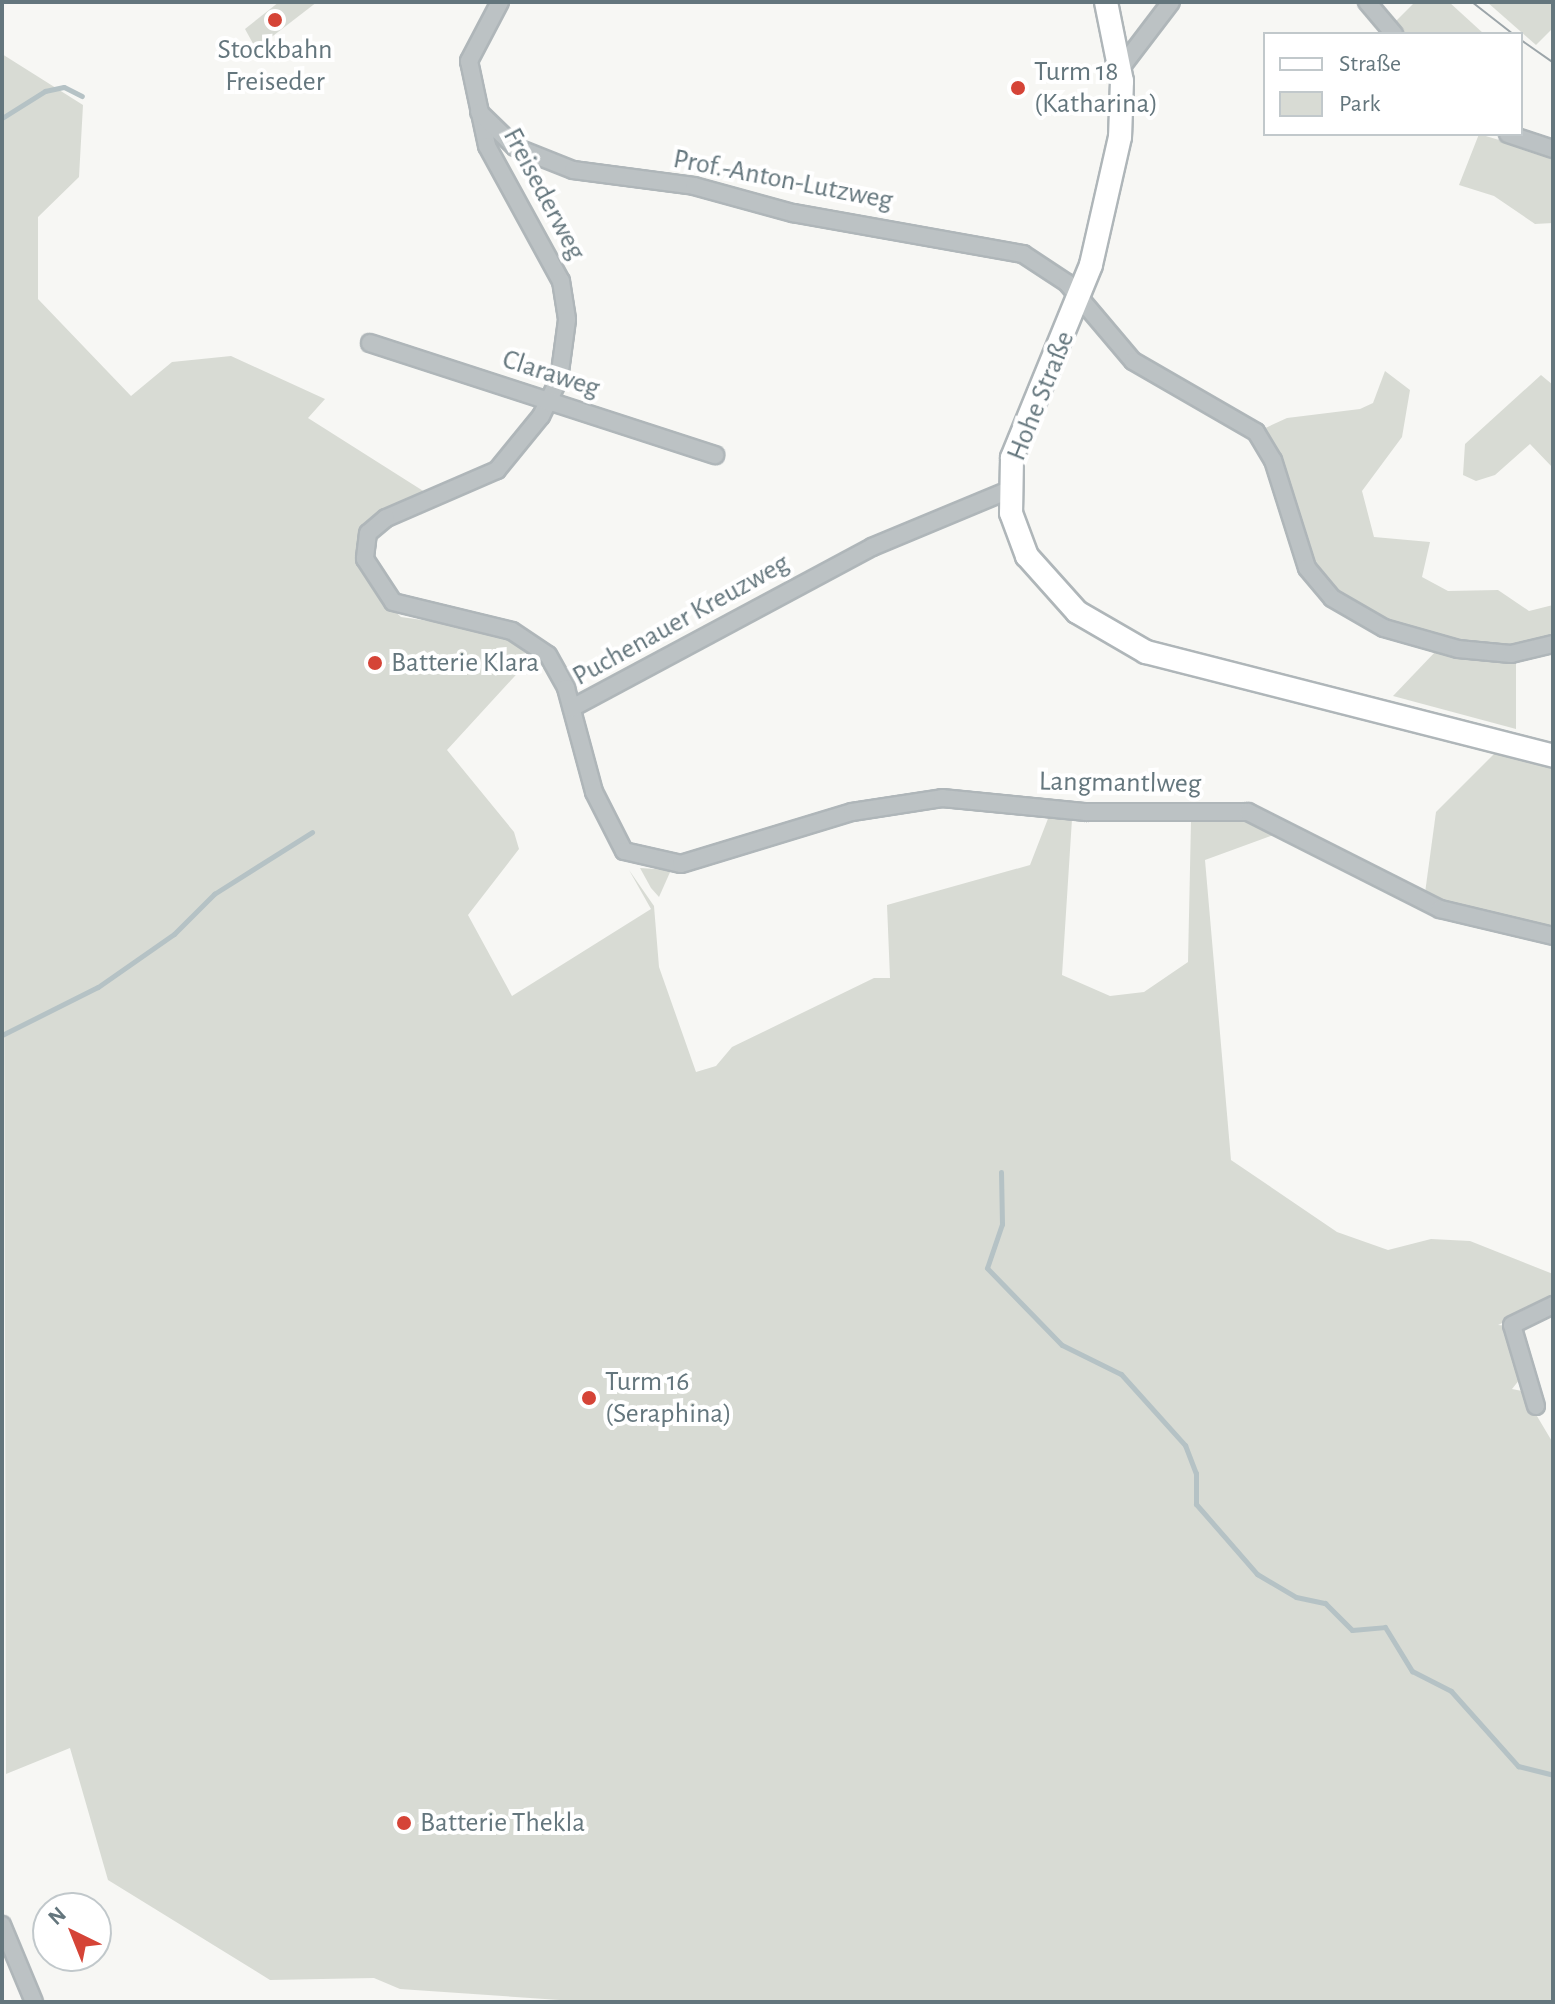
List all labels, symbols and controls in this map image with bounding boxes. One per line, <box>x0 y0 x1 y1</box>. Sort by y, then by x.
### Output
marker: Stockbahn Freiseder <box>266 11 284 29</box>
legend <box>1263 32 1523 136</box>
place label: Stockbahn Freiseder <box>217 33 333 99</box>
text: Straße <box>1339 52 1401 76</box>
place label: Turm 18 (Katharina) <box>1034 55 1158 121</box>
marker: Turm 18 (Katharina) <box>1009 79 1027 97</box>
text: Park <box>1339 92 1380 116</box>
street label: Freisederweg <box>495 122 593 266</box>
street label: Prof.-Anton-Lutzweg <box>670 142 896 218</box>
street label: Hohe Straße <box>1000 326 1082 466</box>
street label: Claraweg <box>498 343 604 405</box>
street label: Puchenauer Kreuzweg <box>567 547 795 693</box>
place label: Batterie Klara <box>391 646 539 680</box>
marker: Batterie Klara <box>366 654 384 672</box>
street label: Langmantlweg <box>1038 765 1202 801</box>
place label: Turm 16 (Seraphina) <box>605 1365 732 1431</box>
marker: Turm 16 (Seraphina) <box>580 1389 598 1407</box>
place label: Batterie Thekla <box>420 1806 585 1840</box>
marker: Batterie Thekla <box>395 1814 413 1832</box>
north arrow <box>32 1892 112 1972</box>
text: N <box>44 1903 70 1929</box>

